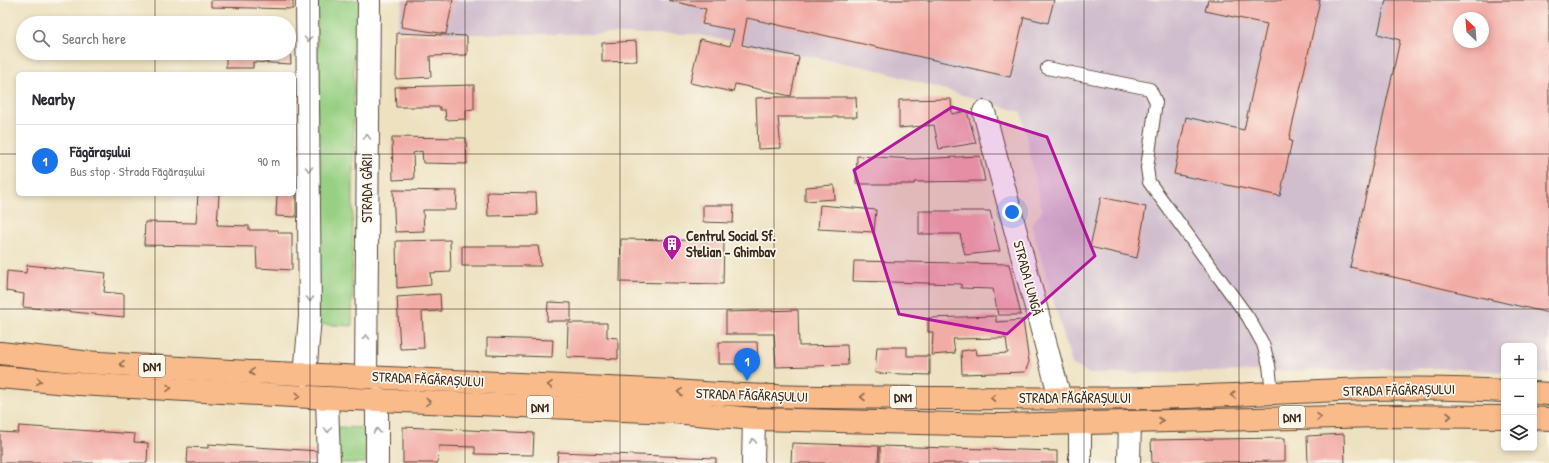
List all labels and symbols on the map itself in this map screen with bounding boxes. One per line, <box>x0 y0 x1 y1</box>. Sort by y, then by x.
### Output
north arrow <box>1453 12 1489 48</box>
one-way arrow <box>304 36 312 42</box>
one-way arrow <box>363 134 371 140</box>
street label: STRADA GĂRII <box>357 153 376 223</box>
one-way arrow <box>305 166 313 172</box>
your location <box>1002 202 1022 222</box>
place label: Centrul Social Sf. Stelian - Ghimbav <box>686 226 776 261</box>
building icon: Centrul Social Sf. Stelian - Ghimbav <box>661 233 683 261</box>
street label: STRADA LUNGĂ <box>1009 238 1048 318</box>
one-way arrow <box>306 296 314 302</box>
one-way arrow <box>362 334 370 340</box>
pin: 1 <box>734 348 760 381</box>
road number: DN1 <box>139 355 165 377</box>
one-way arrow <box>119 360 125 369</box>
street label: STRADA FĂGĂRAȘULUI <box>372 366 484 391</box>
one-way arrow <box>249 368 255 376</box>
one-way arrow <box>36 376 42 385</box>
street label: STRADA FĂGĂRAȘULUI <box>1343 379 1455 400</box>
one-way arrow <box>547 381 553 389</box>
street label: STRADA FĂGĂRAȘULUI <box>696 383 808 406</box>
one-way arrow <box>166 384 172 393</box>
road number: DN1 <box>890 386 916 408</box>
one-way arrow <box>677 387 683 396</box>
street label: STRADA FĂGĂRAȘULUI <box>1019 388 1131 407</box>
one-way arrow <box>1230 390 1236 399</box>
one-way arrow <box>295 392 301 400</box>
one-way arrow <box>860 393 866 401</box>
one-way arrow <box>990 394 996 402</box>
road number: DN1 <box>527 396 553 418</box>
one-way arrow <box>425 397 431 406</box>
road number: DN1 <box>1279 406 1305 428</box>
one-way arrow <box>1316 412 1322 421</box>
one-way arrow <box>1446 412 1452 420</box>
one-way arrow <box>1158 417 1164 426</box>
one-way arrow <box>324 427 333 433</box>
one-way arrow <box>372 428 381 434</box>
one-way arrow <box>749 438 757 444</box>

